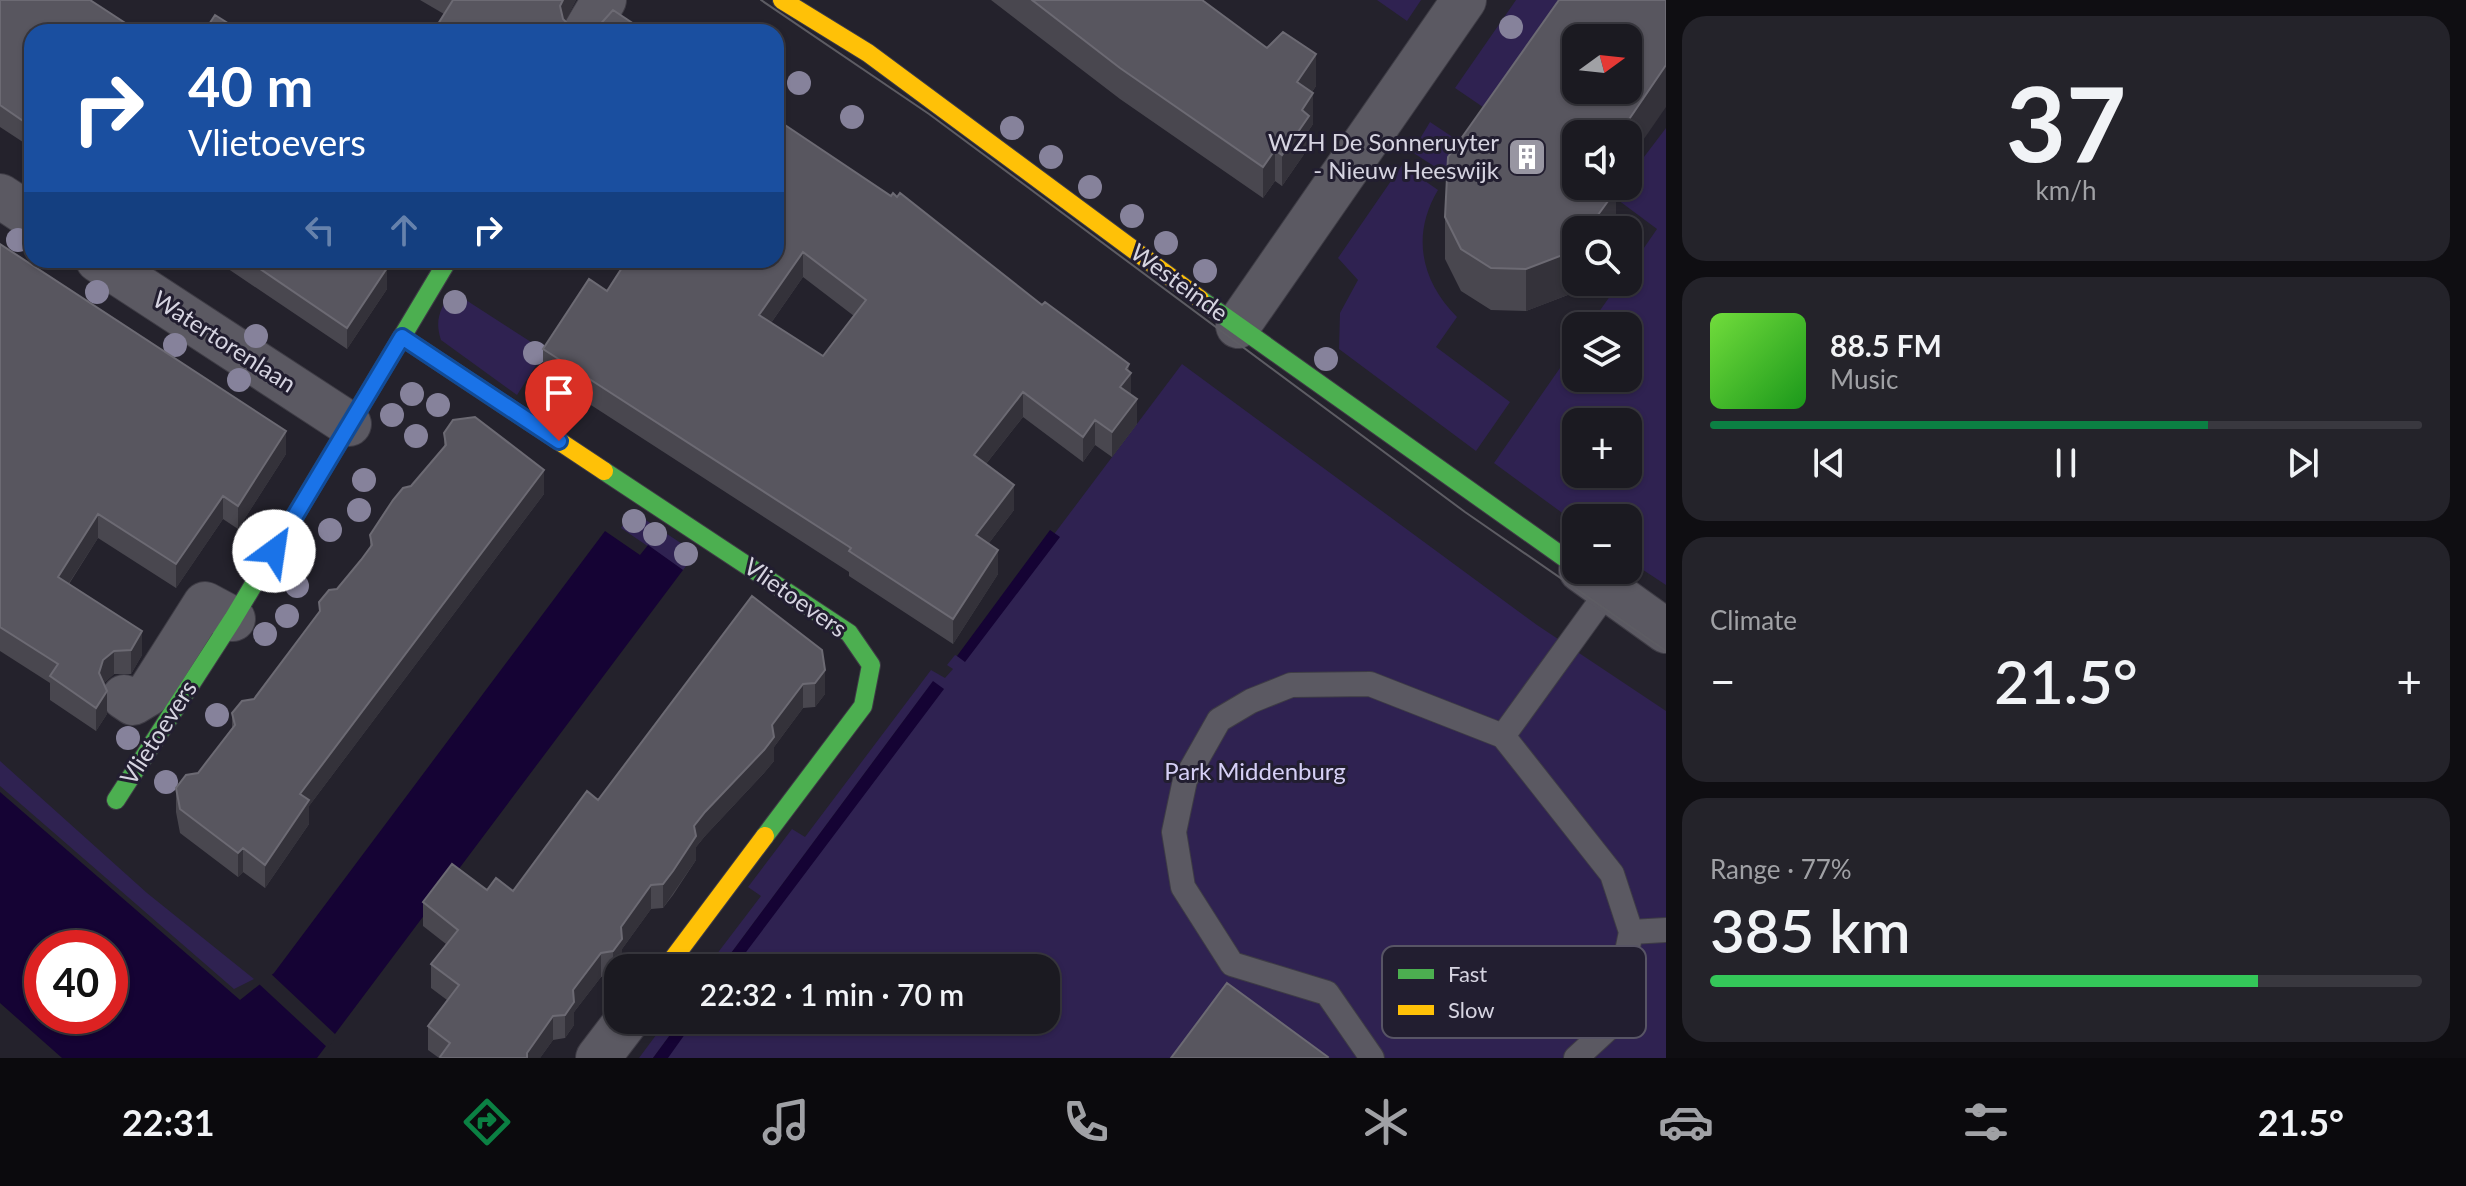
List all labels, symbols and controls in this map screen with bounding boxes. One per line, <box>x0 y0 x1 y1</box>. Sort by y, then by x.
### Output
north arrow <box>1562 24 1642 104</box>
map controls <box>1562 24 1642 584</box>
text: 40 m <box>188 52 313 119</box>
icon: right <box>56 56 160 160</box>
text: 37 <box>2006 59 2126 184</box>
text: Vlietoevers <box>188 120 366 164</box>
button: sound <box>1562 120 1642 200</box>
place label: WZH De Sonneruyter - Nieuw Heeswijk <box>1268 127 1500 184</box>
building icon: WZH De Sonneruyter - Nieuw Heeswijk <box>1506 136 1548 178</box>
text: km/h <box>2036 174 2096 206</box>
icon: left <box>298 208 342 252</box>
icon: ahead <box>382 208 426 252</box>
icon: right <box>466 208 510 252</box>
button: search <box>1562 216 1642 296</box>
street label: Westeinde <box>1126 237 1234 327</box>
street label: Watertorenlaan <box>148 284 302 398</box>
button: layers <box>1562 312 1642 392</box>
text: 88.5 FM <box>1830 327 1942 363</box>
pin <box>525 359 593 441</box>
text: Music <box>1830 363 1898 395</box>
icon: arrive <box>537 371 581 415</box>
button: + <box>1562 408 1642 488</box>
icon: previous <box>1807 441 1851 485</box>
icon: pause <box>2044 441 2088 485</box>
icon: next <box>2281 441 2325 485</box>
button: − <box>1562 504 1642 584</box>
position arrow <box>232 509 316 593</box>
street label: Vlietoevers <box>739 551 853 643</box>
text: Climate <box>1710 604 1797 636</box>
text: 21.5° <box>1994 645 2138 717</box>
text: − <box>1710 655 1736 707</box>
text: + <box>2396 655 2422 707</box>
street label: Vlietoevers <box>113 675 202 790</box>
park label: Park Middenburg <box>1164 756 1346 785</box>
text: Range · 77% <box>1710 853 1852 885</box>
text: 385 km <box>1710 894 1911 966</box>
speed limit sign: 40 <box>24 930 128 1034</box>
legend <box>1382 946 1646 1038</box>
text: Fast <box>1448 960 1487 987</box>
text: 22:32 · 1 min · 70 m <box>700 976 964 1012</box>
text: Slow <box>1448 996 1495 1023</box>
icon: directions <box>459 1094 515 1150</box>
icon: music <box>758 1094 814 1150</box>
icon: phone <box>1058 1094 1114 1150</box>
icon: climate <box>1358 1094 1414 1150</box>
icon: car <box>1658 1094 1714 1150</box>
icon: filters <box>1958 1094 2014 1150</box>
text: 22:31 <box>122 1100 215 1144</box>
text: 21.5° <box>2258 1100 2344 1144</box>

